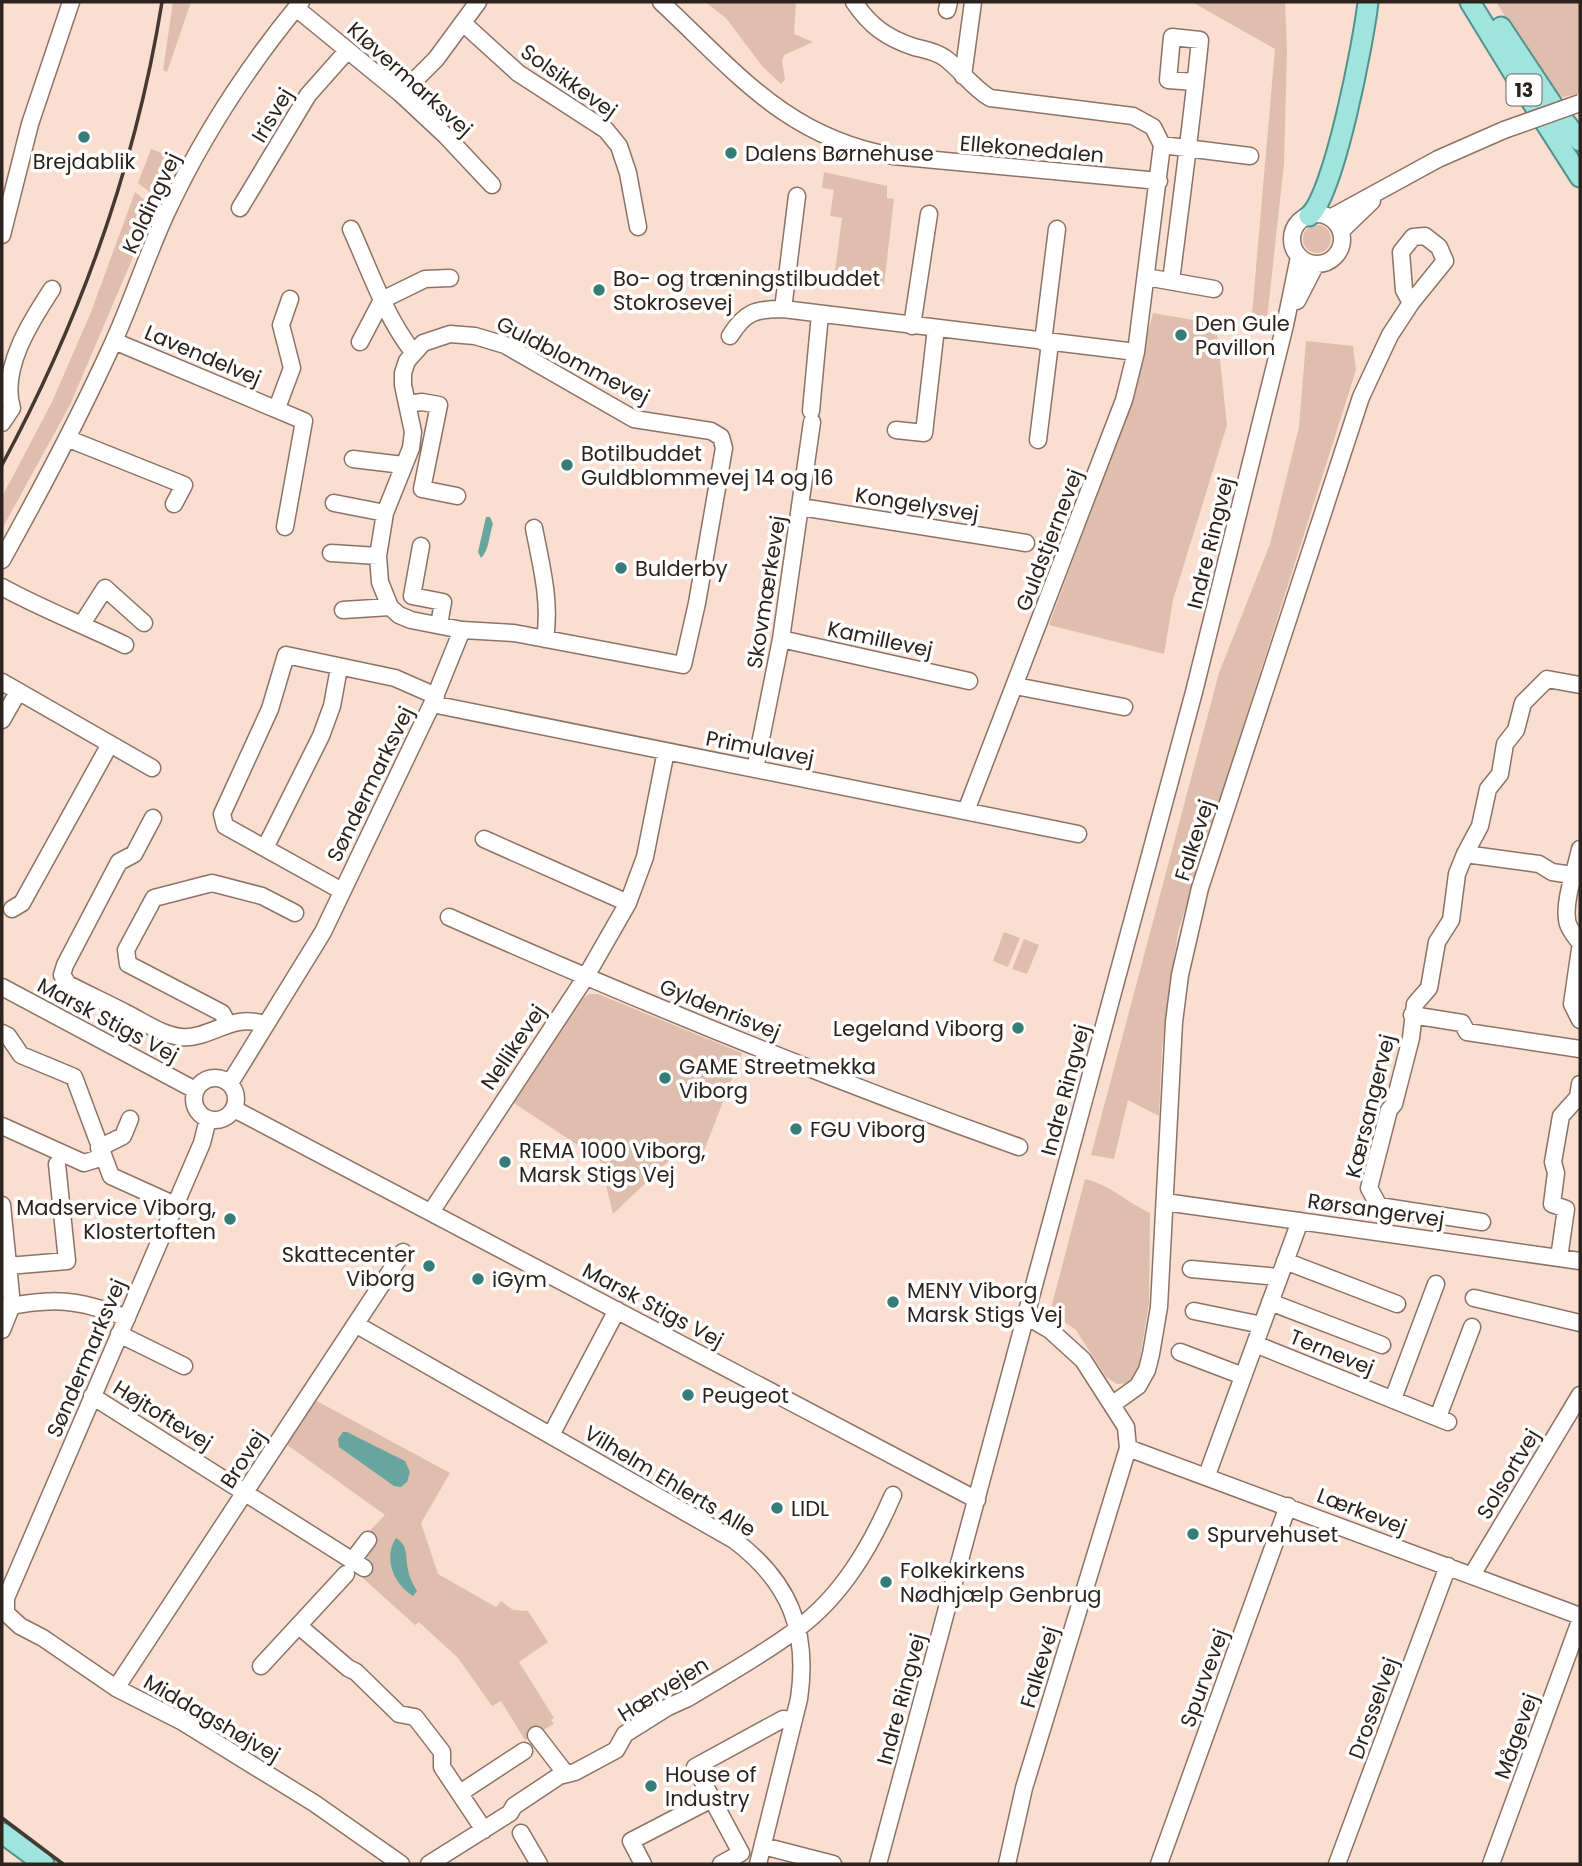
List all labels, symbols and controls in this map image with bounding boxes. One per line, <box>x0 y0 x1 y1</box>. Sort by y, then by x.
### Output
street label: Kløvermarksvej <box>341 15 479 143</box>
street label: Solsikkevej <box>515 37 623 125</box>
road number: 13 <box>1506 74 1542 106</box>
street label: Irisvej <box>244 82 300 148</box>
street label: Ellekonedalen <box>959 128 1105 170</box>
marker: Brejdablik <box>76 129 92 145</box>
place label: Dalens Børnehuse <box>745 139 934 168</box>
marker: Dalens Børnehuse <box>723 145 739 161</box>
place label: Brejdablik <box>33 147 136 176</box>
street label: Koldingvej <box>115 148 187 258</box>
place label: Bo- og træningstilbuddet Stokrosevej <box>613 264 880 317</box>
marker: Bo- og træningstilbuddet Stokrosevej <box>591 282 607 298</box>
street label: Guldblommevej <box>491 309 655 411</box>
place label: Den Gule Pavillon <box>1195 309 1290 362</box>
street label: Lavendelvej <box>140 317 266 393</box>
marker: Den Gule Pavillon <box>1173 327 1189 343</box>
place label: Botilbuddet Guldblommevej 14 og 16 <box>581 439 834 492</box>
marker: Botilbuddet Guldblommevej 14 og 16 <box>559 457 575 473</box>
street label: Guldstjernevej <box>1009 465 1089 615</box>
street label: Indre Ringvej <box>1180 474 1240 612</box>
street label: Kongelysvej <box>853 480 981 528</box>
street label: Skovmærkevej <box>740 513 792 671</box>
place label: Bulderby <box>635 554 728 583</box>
marker: Bulderby <box>613 560 629 576</box>
street label: Kamillevej <box>825 614 935 664</box>
street label: Søndermarksvej <box>320 701 420 867</box>
street label: Primulavej <box>703 723 817 773</box>
street label: Falkevej <box>1167 796 1221 884</box>
street label: Marsk Stigs Vej <box>32 971 184 1069</box>
street label: Gyldenrisvej <box>655 972 785 1046</box>
street label: Nellikevej <box>474 999 552 1095</box>
place label: Legeland Viborg <box>833 1014 1004 1043</box>
marker: Legeland Viborg <box>1010 1020 1026 1036</box>
street label: Indre Ringvej <box>1034 1021 1096 1159</box>
street label: Kærsangervej <box>1338 1031 1402 1181</box>
place label: GAME Streetmekka Viborg <box>679 1052 876 1105</box>
marker: GAME Streetmekka Viborg <box>657 1070 673 1086</box>
place label: FGU Viborg <box>810 1115 926 1144</box>
marker: FGU Viborg <box>788 1121 804 1137</box>
place label: REMA 1000 Viborg, Marsk Stigs Vej <box>519 1136 705 1189</box>
marker: REMA 1000 Viborg, Marsk Stigs Vej <box>497 1154 513 1170</box>
street label: Rørsangervej <box>1306 1186 1446 1234</box>
place label: Madservice Viborg, Klostertoften <box>16 1193 216 1246</box>
marker: Madservice Viborg, Klostertoften <box>222 1211 238 1227</box>
place label: Skattecenter Viborg <box>282 1240 415 1293</box>
street label: Marsk Stigs Vej <box>577 1256 729 1354</box>
marker: Skattecenter Viborg <box>421 1258 437 1274</box>
place label: iGym <box>492 1265 547 1294</box>
marker: iGym <box>470 1271 486 1287</box>
street label: Søndermarksvej <box>39 1274 133 1442</box>
place label: MENY Viborg Marsk Stigs Vej <box>907 1276 1063 1329</box>
marker: MENY Viborg Marsk Stigs Vej <box>885 1294 901 1310</box>
street label: Ternevej <box>1285 1322 1379 1382</box>
street label: Højtoftevej <box>108 1373 218 1457</box>
place label: Peugeot <box>702 1381 789 1410</box>
marker: Peugeot <box>680 1387 696 1403</box>
street label: Vilhelm Ehlerts Alle <box>579 1418 761 1544</box>
street label: Solsortvej <box>1470 1423 1546 1525</box>
street label: Brovej <box>213 1424 273 1494</box>
street label: Lærkevej <box>1313 1481 1411 1541</box>
place label: LIDL <box>791 1494 829 1523</box>
marker: LIDL <box>769 1500 785 1516</box>
place label: Spurvehuset <box>1207 1520 1338 1549</box>
marker: Spurvehuset <box>1185 1526 1201 1542</box>
place label: Folkekirkens Nødhjælp Genbrug <box>900 1556 1102 1609</box>
marker: Folkekirkens Nødhjælp Genbrug <box>878 1574 894 1590</box>
street label: Falkevej <box>1013 1623 1065 1711</box>
street label: Spurvevej <box>1173 1625 1235 1731</box>
street label: Indre Ringvej <box>870 1630 932 1768</box>
street label: Hærvejen <box>612 1650 714 1728</box>
street label: Drosselvej <box>1341 1653 1405 1763</box>
street label: Middagshøjvej <box>138 1667 286 1769</box>
street label: Mågevej <box>1487 1689 1545 1783</box>
place label: House of Industry <box>665 1760 756 1813</box>
marker: House of Industry <box>643 1778 659 1794</box>

